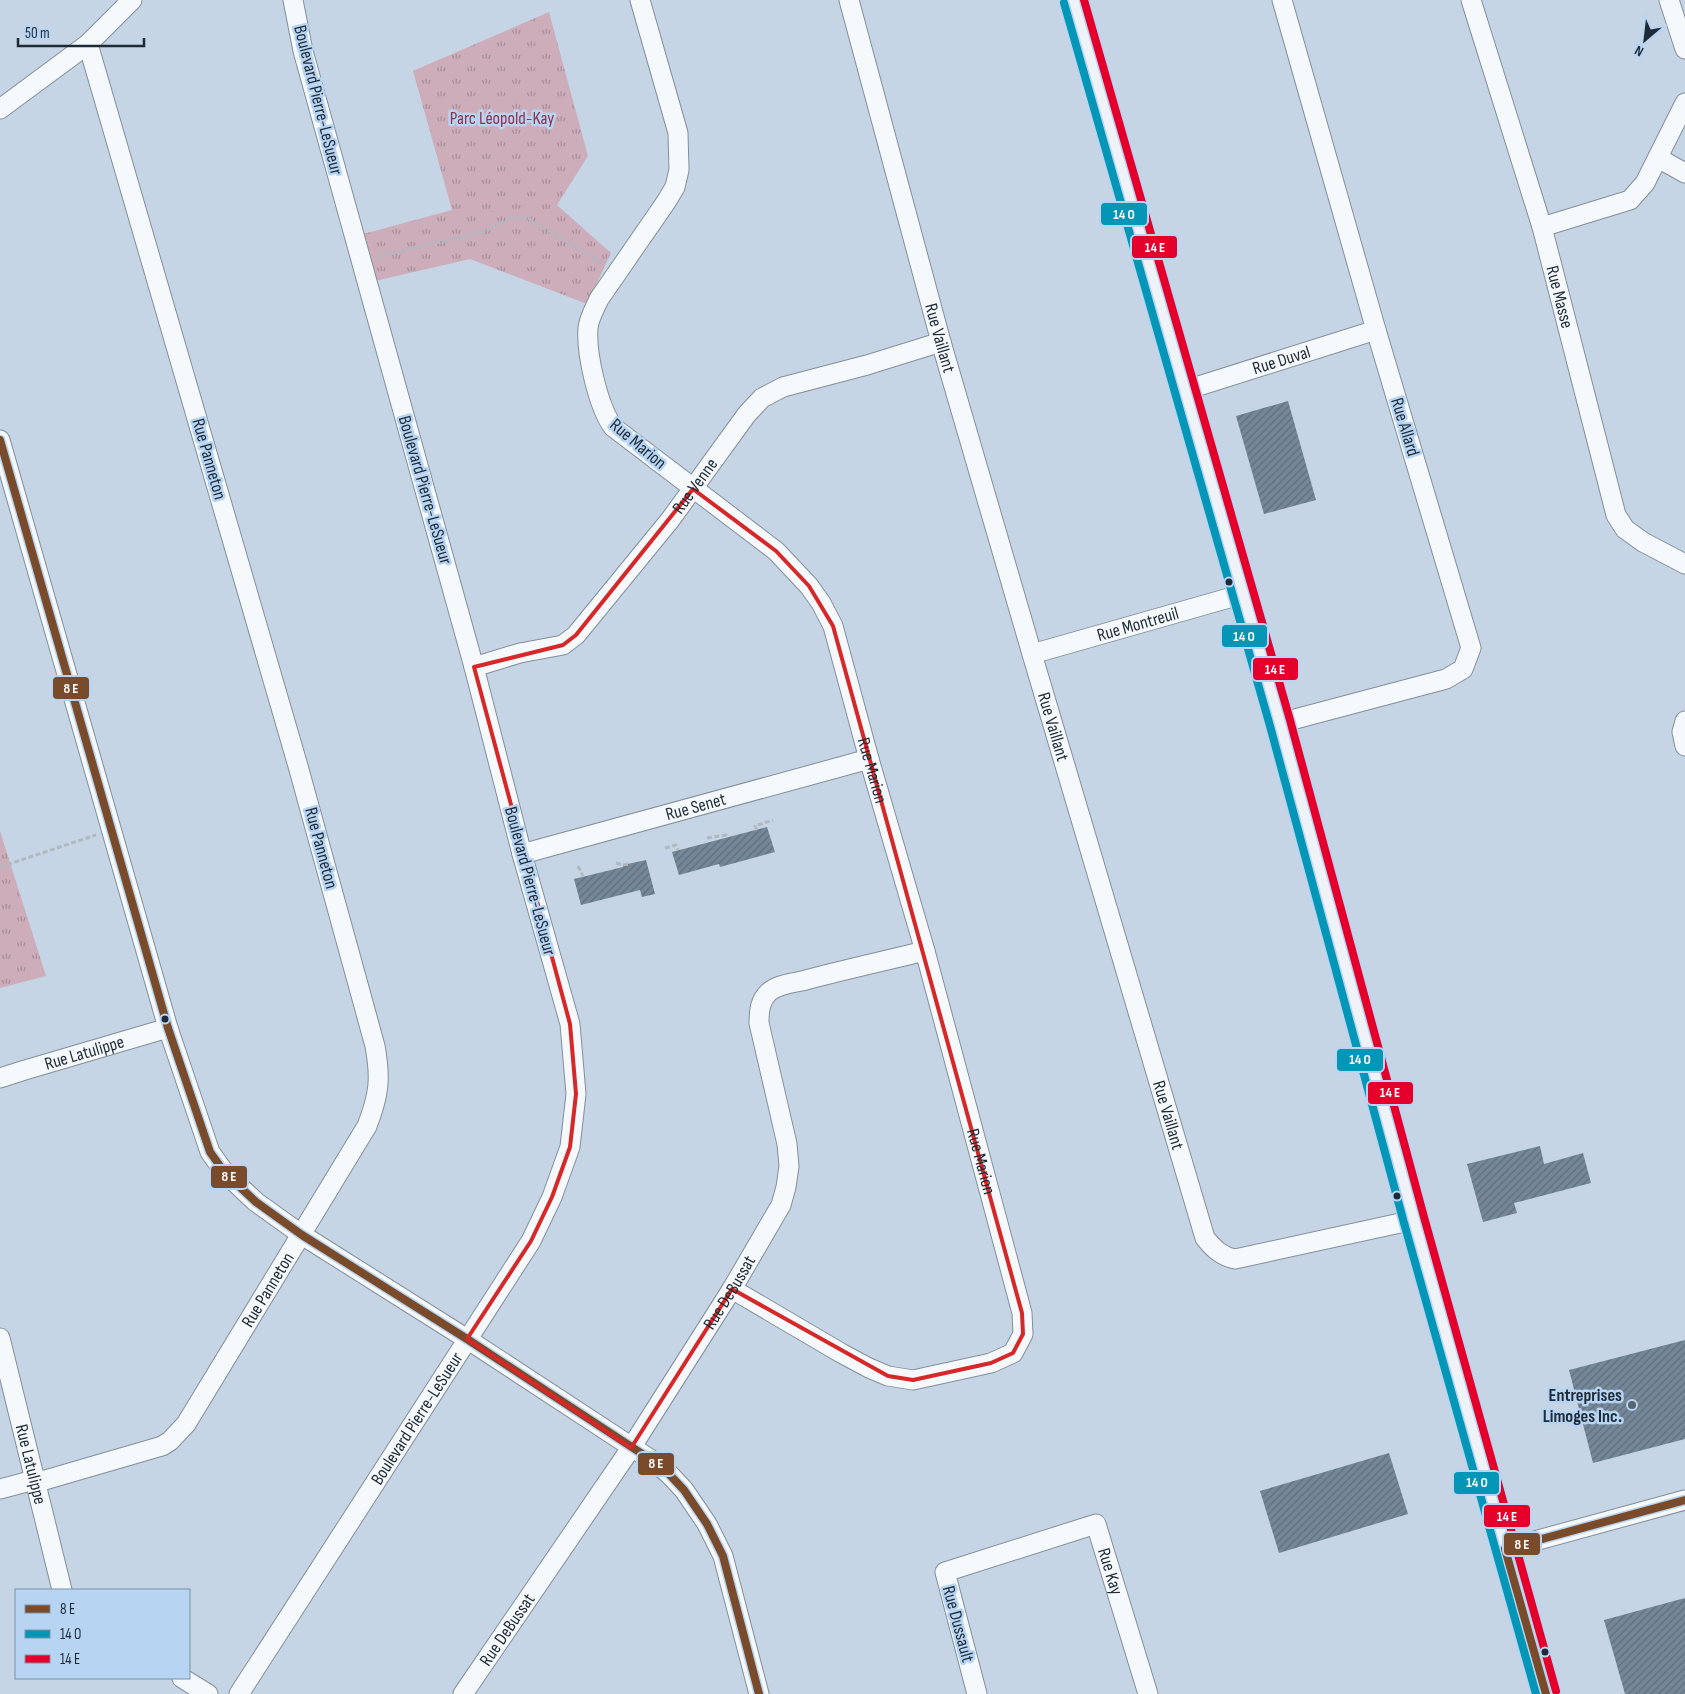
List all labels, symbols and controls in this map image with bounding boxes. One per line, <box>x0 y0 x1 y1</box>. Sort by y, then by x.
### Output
scale bar <box>18 15 144 47</box>
north arrow <box>1620 15 1670 65</box>
street label: Boulevard Pierre-LeSueur <box>289 23 347 177</box>
text: 50 m <box>25 24 50 43</box>
text: N <box>1632 42 1646 60</box>
park label: Parc Léopold-Kay <box>450 108 554 129</box>
line badge: 14 O <box>1100 202 1148 226</box>
text: 14 O <box>1113 206 1135 223</box>
line badge: 14 E <box>1131 235 1178 259</box>
text: 14 E <box>1145 239 1165 256</box>
street label: Rue Masse <box>1542 263 1578 330</box>
street label: Rue Vaillant <box>921 301 960 375</box>
street label: Rue Duval <box>1250 341 1313 379</box>
street label: Rue Allard <box>1386 395 1424 459</box>
street label: Boulevard Pierre-LeSueur <box>394 413 456 567</box>
street label: Rue Marion <box>605 414 671 474</box>
street label: Rue Panneton <box>187 416 231 502</box>
street label: Rue Venne <box>668 454 722 518</box>
unlabelled marker <box>1224 577 1234 587</box>
street label: Rue Montreuil <box>1095 602 1181 645</box>
line badge: 14 O <box>1221 624 1268 648</box>
text: 14 O <box>1233 628 1255 645</box>
line badge: 14 E <box>1252 657 1299 681</box>
text: 14 E <box>1265 661 1285 678</box>
line badge: 8 E <box>52 676 90 700</box>
text: 8 E <box>64 680 78 697</box>
street label: Rue Vaillant <box>1033 690 1074 764</box>
street label: Rue Marion <box>853 735 892 806</box>
street label: Rue Senet <box>663 788 728 825</box>
street label: Boulevard Pierre-LeSueur <box>500 804 560 958</box>
street label: Rue Panneton <box>300 805 342 891</box>
unlabelled marker <box>160 1014 170 1024</box>
street label: Rue Latulippe <box>42 1031 126 1074</box>
line badge: 14 O <box>1336 1048 1384 1072</box>
text: 14 O <box>1349 1051 1371 1068</box>
street label: Rue Vaillant <box>1148 1078 1189 1152</box>
line badge: 14 E <box>1367 1081 1414 1105</box>
text: 14 E <box>1380 1084 1400 1101</box>
street label: Rue Marion <box>963 1126 1000 1197</box>
line badge: 8 E <box>210 1165 248 1189</box>
text: 8 E <box>222 1168 236 1185</box>
unlabelled marker <box>1392 1191 1402 1201</box>
street label: Rue Panneton <box>237 1249 298 1331</box>
street label: Rue DeBussat <box>699 1251 760 1333</box>
street label: Boulevard Pierre-LeSueur <box>366 1348 467 1489</box>
place label: Entreprises Limoges Inc. <box>1543 1385 1622 1427</box>
marker: Entreprises Limoges Inc. <box>1626 1399 1638 1411</box>
street label: Rue Latulippe <box>11 1422 51 1506</box>
line badge: 8 E <box>637 1452 675 1476</box>
text: 8 E <box>649 1455 663 1472</box>
line badge: 14 O <box>1453 1471 1500 1495</box>
text: 14 O <box>1466 1474 1488 1491</box>
line badge: 14 E <box>1483 1504 1531 1528</box>
text: 14 E <box>1497 1508 1517 1525</box>
line badge: 8 E <box>1503 1532 1541 1556</box>
text: 8 E <box>1515 1536 1529 1553</box>
street label: Rue Kay <box>1093 1545 1128 1597</box>
street label: Rue Dussault <box>938 1583 978 1665</box>
legend <box>15 1589 190 1679</box>
street label: Rue DeBussat <box>475 1589 539 1670</box>
text: 8 E <box>60 1600 75 1619</box>
text: 14 O <box>60 1625 81 1644</box>
unlabelled marker <box>1540 1647 1550 1657</box>
text: 14 E <box>60 1650 80 1669</box>

